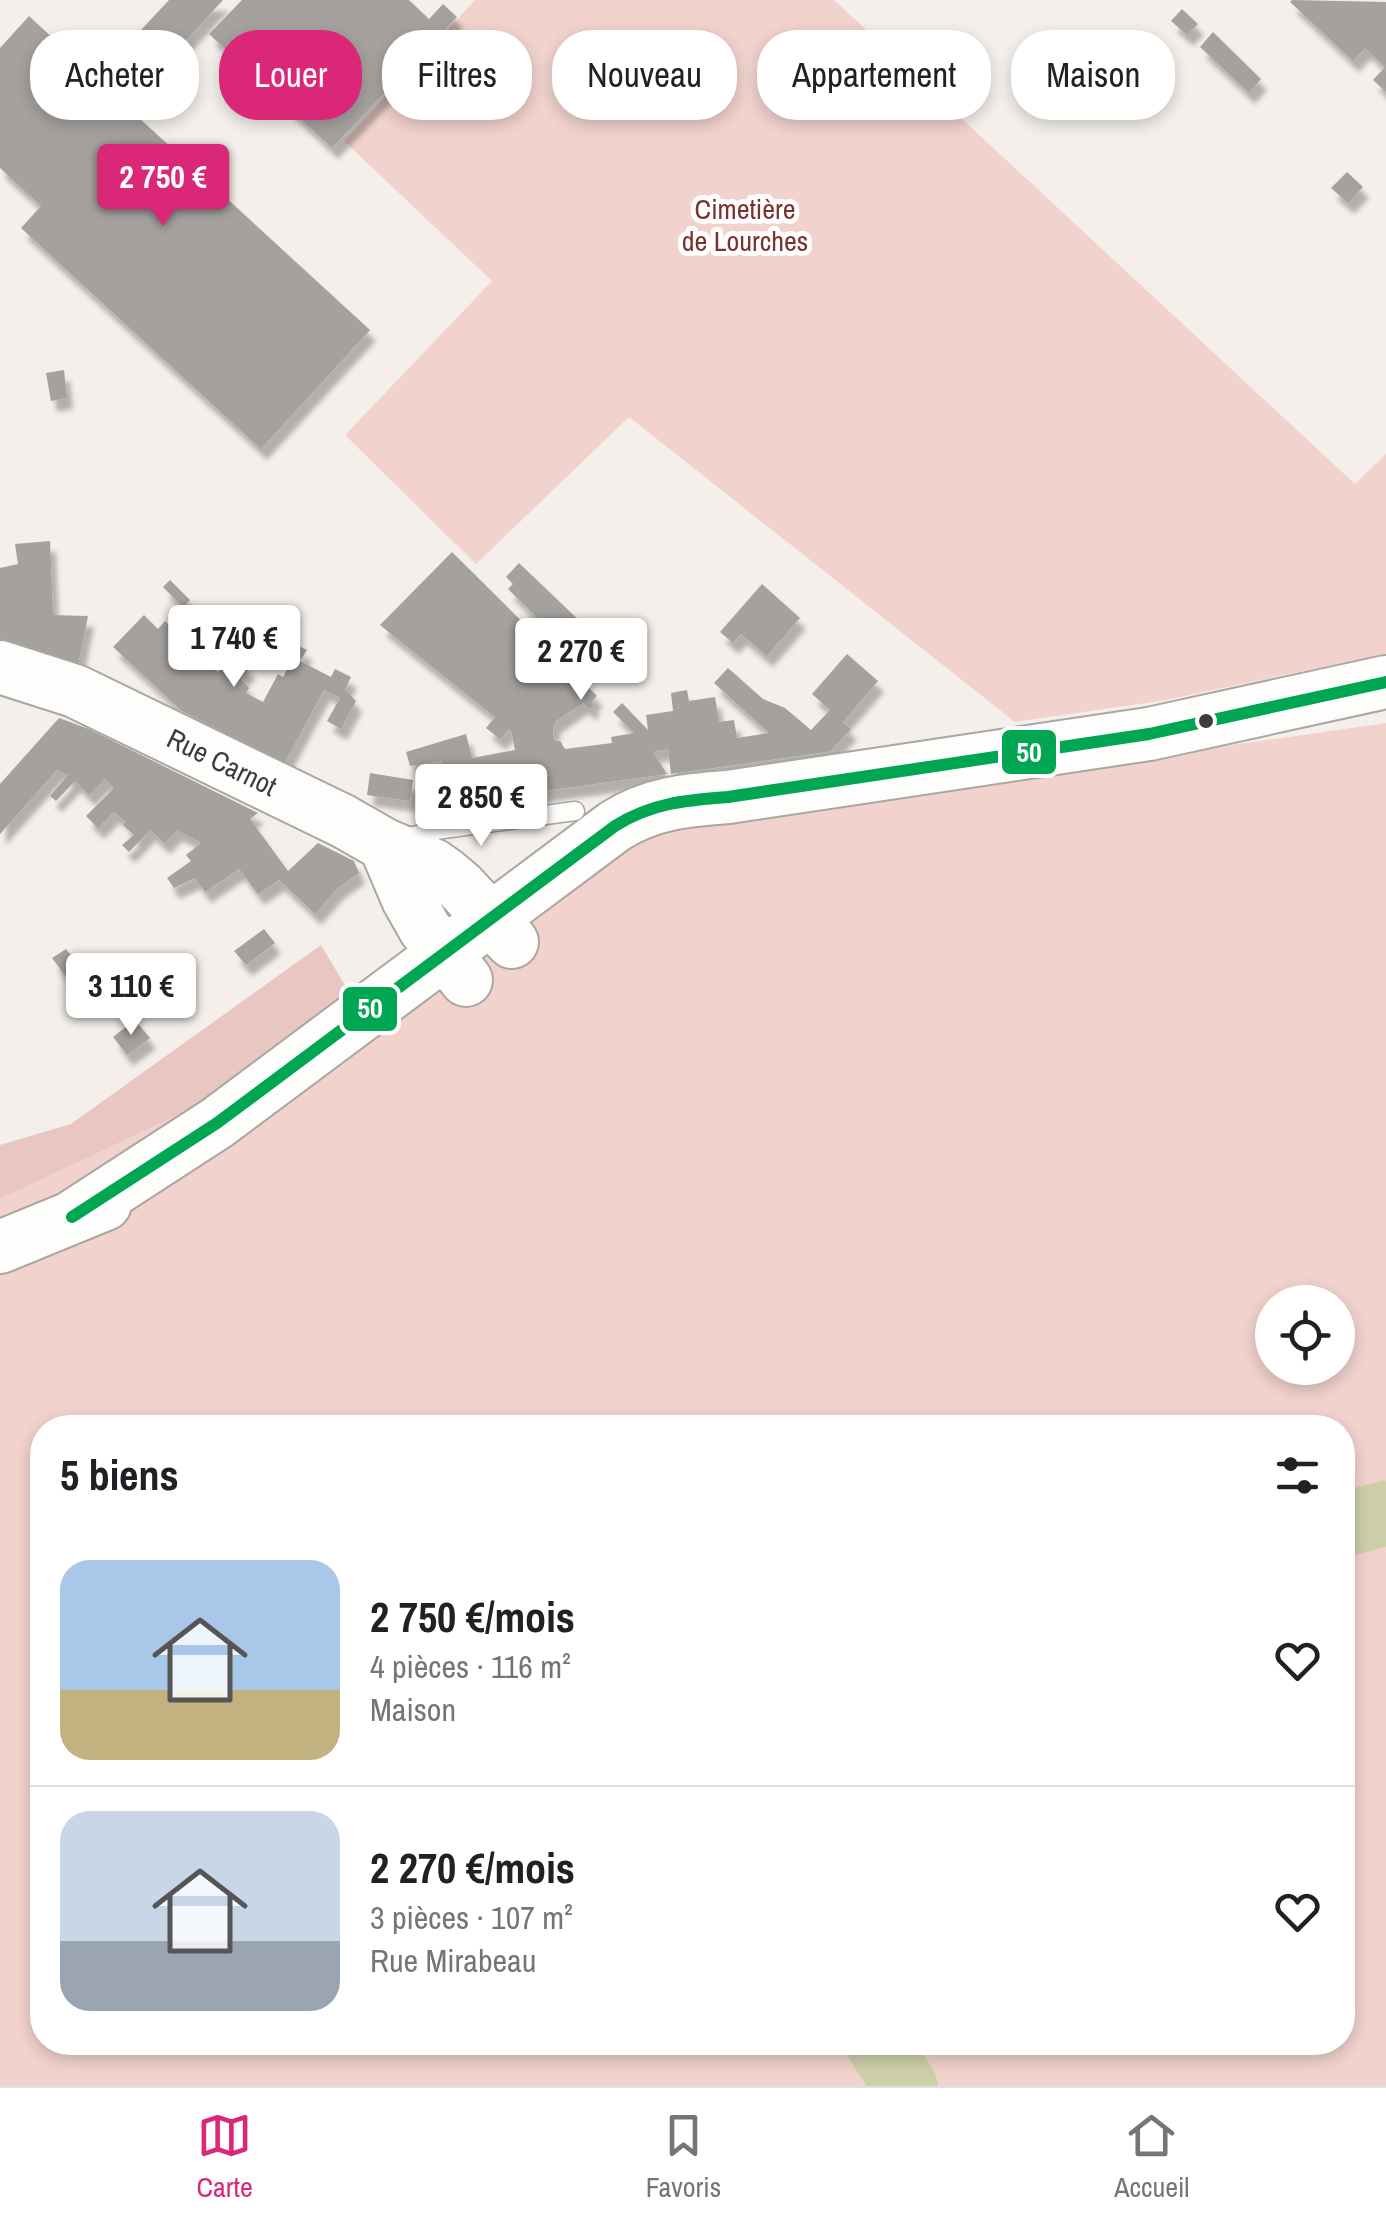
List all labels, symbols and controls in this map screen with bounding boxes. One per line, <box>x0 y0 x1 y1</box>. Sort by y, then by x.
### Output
chip: Acheter <box>30 30 199 120</box>
chip: Louer <box>219 30 362 120</box>
chip: Filtres <box>382 30 532 120</box>
chip: Nouveau <box>552 30 737 120</box>
chip: Appartement <box>757 30 991 120</box>
chip: Maison <box>1011 30 1175 120</box>
pin: 2 750 € <box>71 144 255 229</box>
text: 2 750 € <box>119 155 207 198</box>
park label: Cimetière de Lourches <box>682 190 808 260</box>
pin: 1 740 € <box>142 605 326 690</box>
text: 1 740 € <box>190 616 278 659</box>
pin: 2 270 € <box>489 618 673 703</box>
text: 2 270 € <box>537 629 625 672</box>
unlabelled marker <box>1196 711 1216 731</box>
street label: Rue Carnot <box>161 719 283 805</box>
line badge: 50 <box>1000 728 1058 776</box>
text: 50 <box>1016 733 1042 771</box>
pin: 2 850 € <box>389 764 573 849</box>
text: 2 850 € <box>437 775 525 818</box>
pin: 3 110 € <box>39 953 223 1038</box>
text: 3 110 € <box>88 964 174 1007</box>
line badge: 50 <box>341 985 399 1033</box>
text: 50 <box>357 989 383 1027</box>
map controls <box>1255 1285 1355 1385</box>
button: locate <box>1255 1285 1355 1385</box>
text: 5 biens <box>60 1447 179 1503</box>
icon: filters <box>1270 1448 1325 1503</box>
text: 2 750 €/mois <box>370 1589 575 1645</box>
icon: home <box>140 1600 260 1720</box>
icon: heart <box>1270 1633 1325 1688</box>
text: 4 pièces · 116 m² <box>370 1645 571 1688</box>
text: Maison <box>370 1688 456 1731</box>
text: 2 270 €/mois <box>370 1840 575 1896</box>
icon: home <box>140 1851 260 1971</box>
icon: heart <box>1270 1884 1325 1939</box>
text: 3 pièces · 107 m² <box>370 1896 573 1939</box>
text: Rue Mirabeau <box>370 1939 536 1982</box>
tab: Carte <box>197 2108 253 2206</box>
tab: Favoris <box>646 2108 721 2206</box>
tab: Accueil <box>1114 2108 1189 2206</box>

